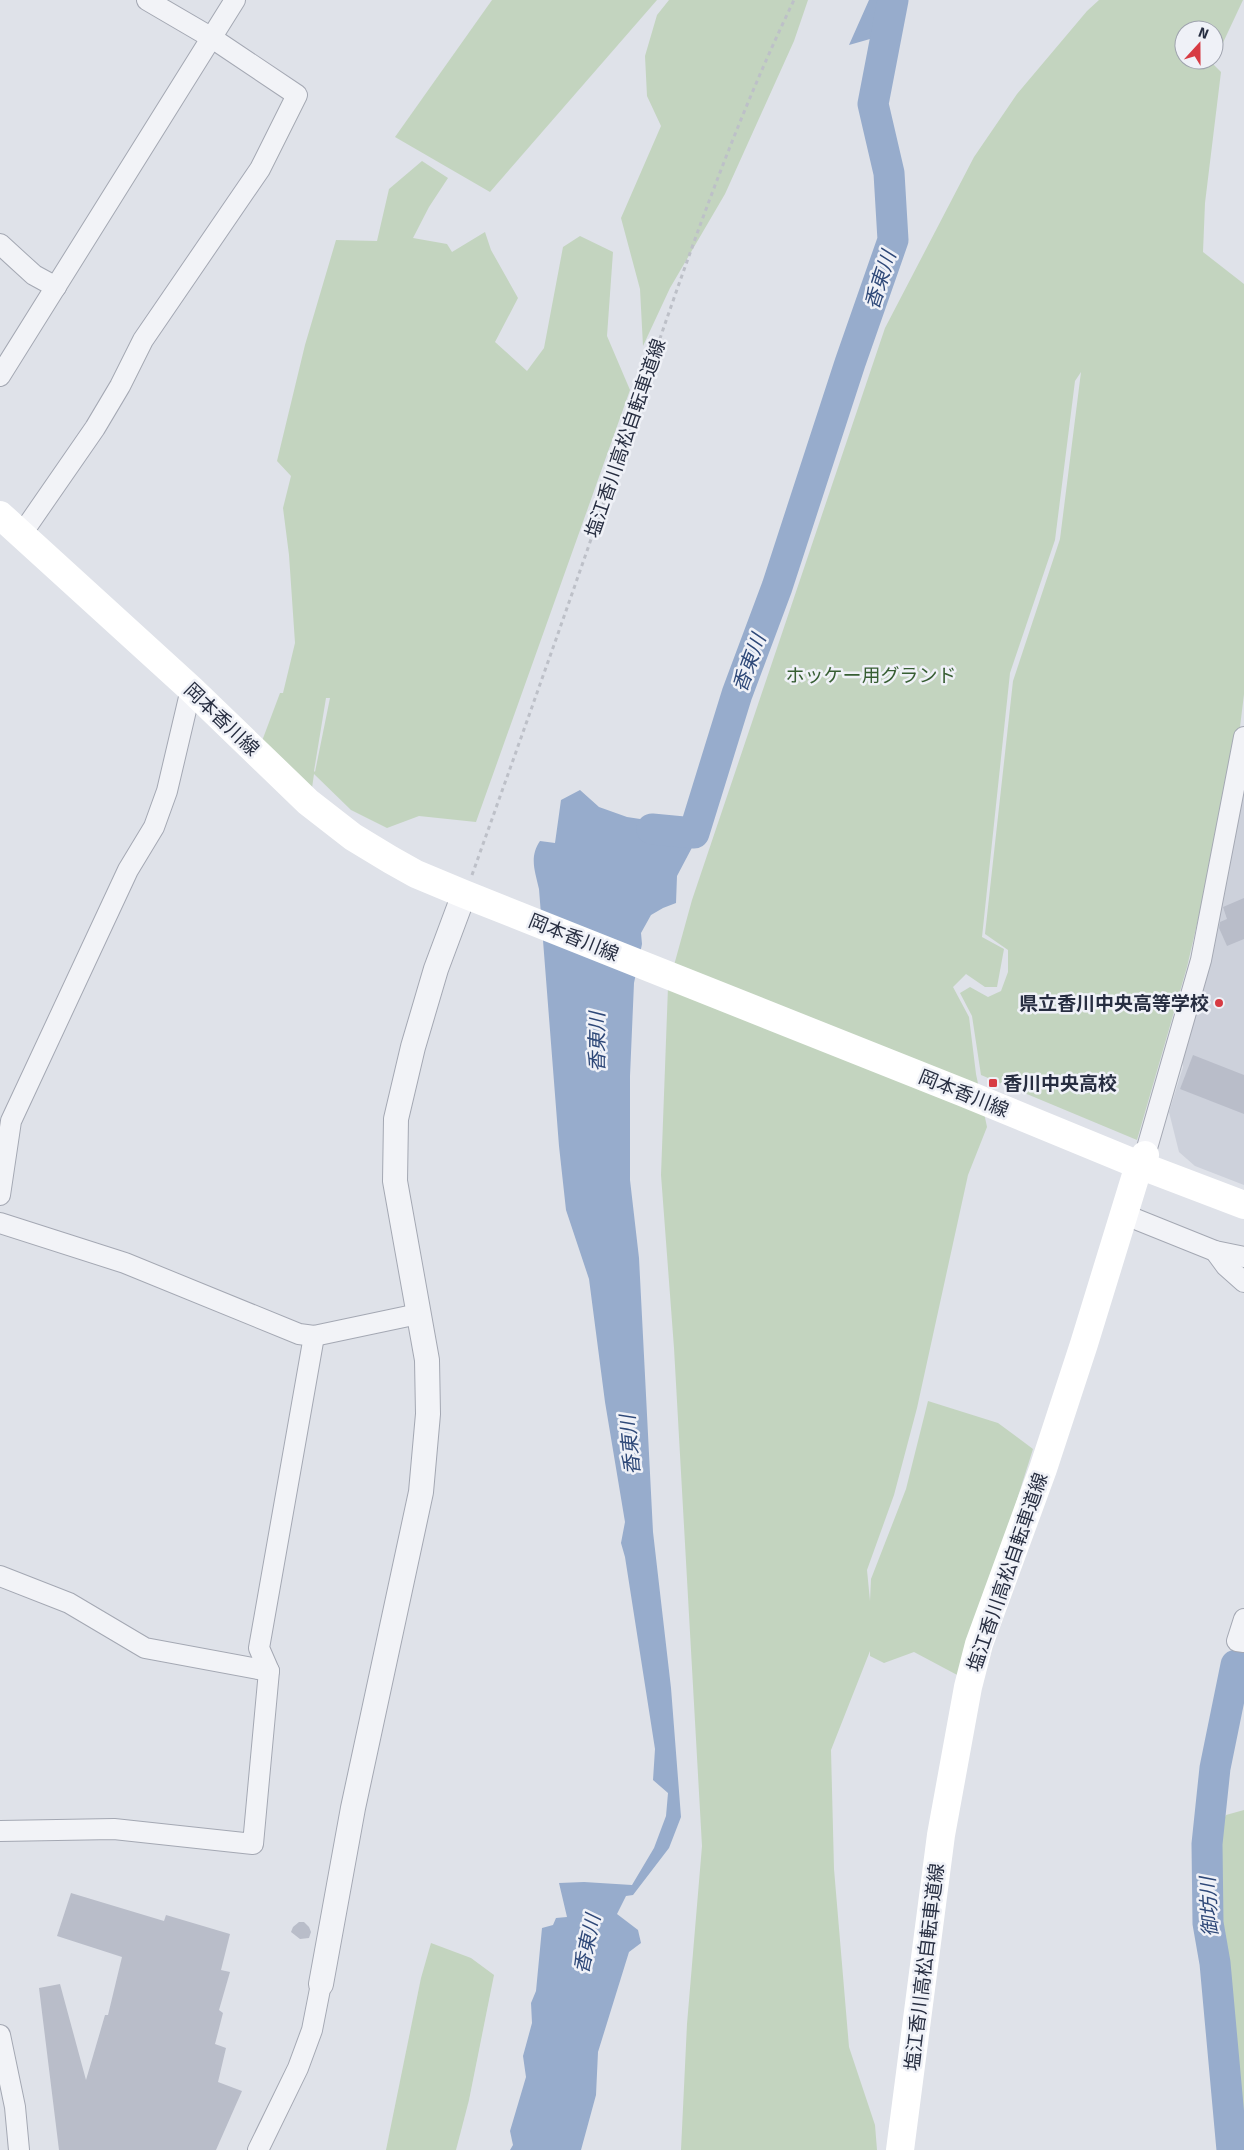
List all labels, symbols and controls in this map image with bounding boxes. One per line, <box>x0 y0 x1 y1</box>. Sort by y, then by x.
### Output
north arrow <box>1174 20 1224 70</box>
text: N <box>1196 24 1211 43</box>
water label: 香東川 <box>859 246 902 313</box>
street label: 塩江香川高松自転車道線 <box>581 336 671 541</box>
water label: 香東川 <box>727 629 772 696</box>
park label: ホッケー用グランド <box>785 664 957 688</box>
street label: 岡本香川線 <box>179 678 264 761</box>
street label: 岡本香川線 <box>525 909 622 967</box>
place label: 県立香川中央高等学校 <box>1019 992 1209 1016</box>
marker: 県立香川中央高等学校 <box>1213 997 1225 1009</box>
water label: 香東川 <box>585 1010 610 1072</box>
street label: 岡本香川線 <box>915 1065 1012 1123</box>
place label: 香川中央高校 <box>1003 1072 1117 1096</box>
marker: 香川中央高校 <box>987 1077 999 1089</box>
water label: 香東川 <box>615 1412 646 1476</box>
street label: 塩江香川高松自転車道線 <box>963 1470 1053 1675</box>
street label: 塩江香川高松自転車道線 <box>900 1862 950 2072</box>
water label: 御坊川 <box>1195 1874 1224 1938</box>
water label: 香東川 <box>569 1910 606 1976</box>

